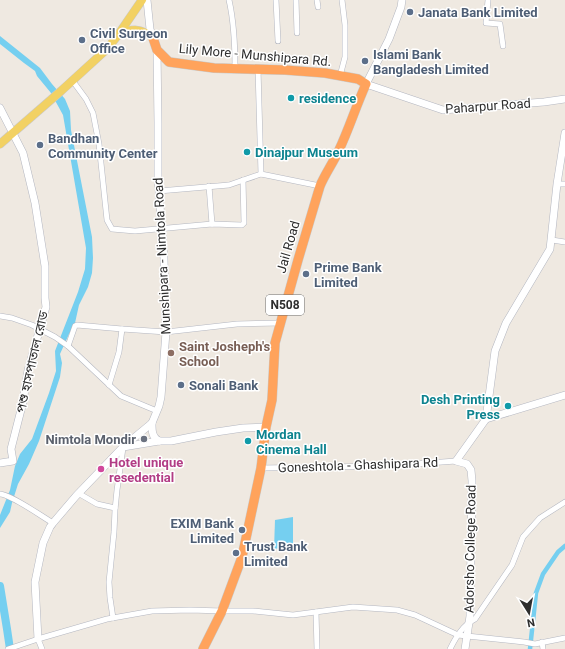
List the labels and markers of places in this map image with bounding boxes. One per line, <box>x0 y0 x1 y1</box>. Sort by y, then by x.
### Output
place label: Janata Bank Limited <box>418 5 538 20</box>
marker: Janata Bank Limited <box>405 7 415 17</box>
place label: Civil Surgeon Office <box>90 26 168 56</box>
marker: Civil Surgeon Office <box>77 35 87 45</box>
place label: Islami Bank Bangladesh Limited <box>373 47 489 77</box>
marker: Islami Bank Bangladesh Limited <box>360 56 370 66</box>
place label: residence <box>299 91 356 106</box>
marker: residence <box>286 93 296 103</box>
place label: Bandhan Community Center <box>48 131 158 161</box>
marker: Bandhan Community Center <box>35 140 45 150</box>
place label: Dinajpur Museum <box>255 145 358 160</box>
marker: Dinajpur Museum <box>242 147 252 157</box>
place label: Prime Bank Limited <box>314 260 383 290</box>
marker: Prime Bank Limited <box>301 269 311 279</box>
place label: Saint Josheph's School <box>179 339 270 369</box>
marker: Saint Josheph's School <box>166 348 176 358</box>
place label: Sonali Bank <box>189 378 259 393</box>
marker: Sonali Bank <box>176 380 186 390</box>
place label: Desh Printing Press <box>421 392 500 422</box>
marker: Desh Printing Press <box>503 401 513 411</box>
place label: Mordan Cinema Hall <box>256 427 327 457</box>
place label: Nimtola Mondir <box>45 432 136 447</box>
marker: Nimtola Mondir <box>139 434 149 444</box>
marker: Mordan Cinema Hall <box>243 436 253 446</box>
place label: Hotel unique resedential <box>109 455 183 485</box>
marker: Hotel unique resedential <box>96 464 106 474</box>
place label: EXIM Bank Limited <box>171 516 235 546</box>
marker: EXIM Bank Limited <box>237 525 247 535</box>
place label: Trust Bank Limited <box>244 539 309 569</box>
marker: Trust Bank Limited <box>231 548 241 558</box>

